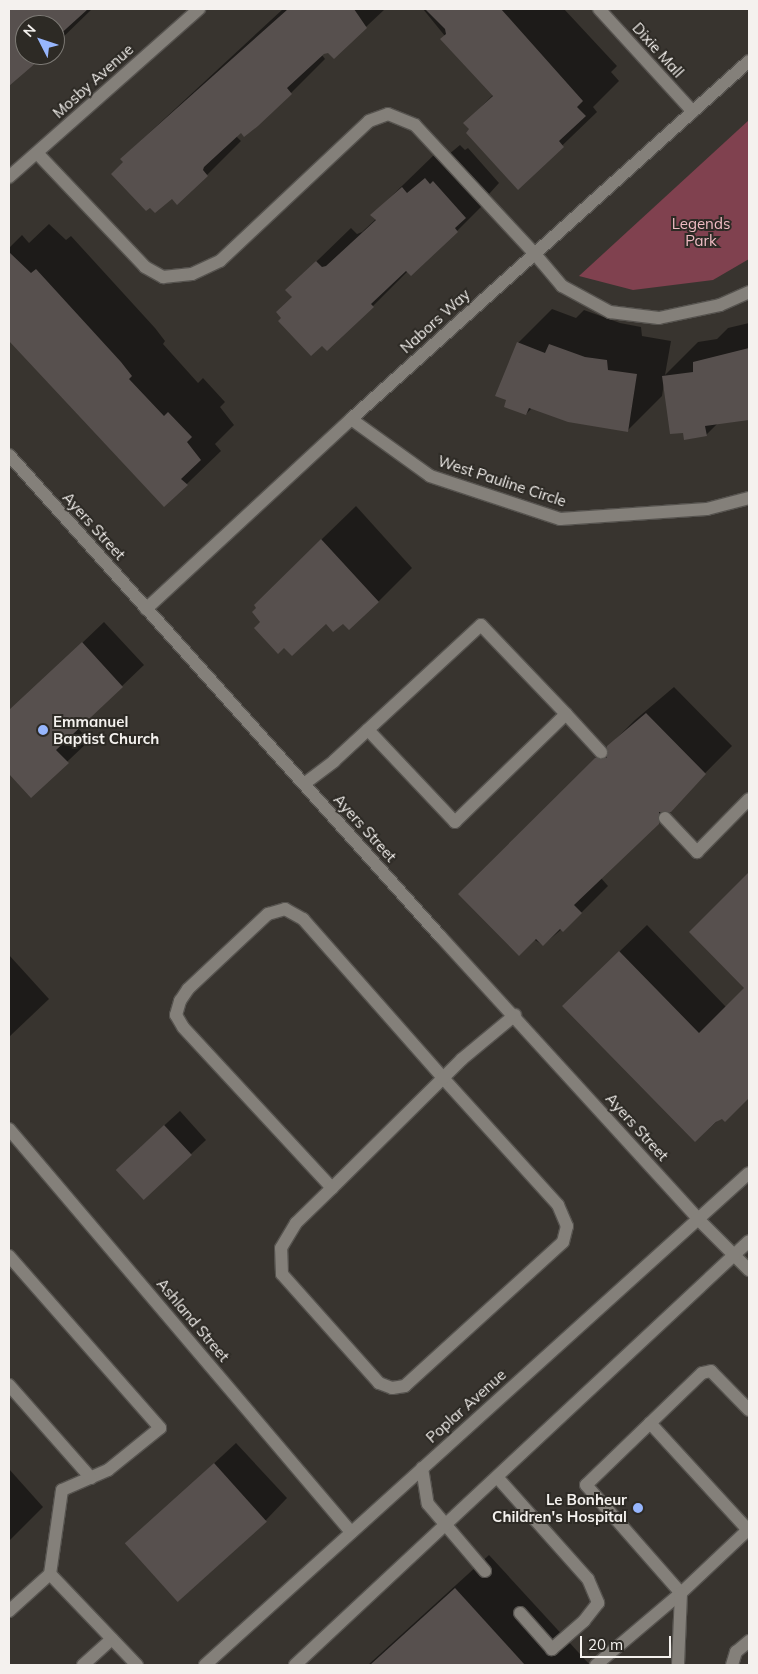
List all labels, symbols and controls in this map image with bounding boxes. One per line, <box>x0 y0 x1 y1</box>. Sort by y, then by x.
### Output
north arrow <box>15 15 65 65</box>
street label: Dixie Mall <box>629 19 687 81</box>
text: N <box>19 21 40 41</box>
street label: Mosby Avenue <box>49 40 137 122</box>
park label: Legends Park <box>672 214 730 249</box>
street label: Nabors Way <box>397 285 473 357</box>
street label: West Pauline Circle <box>436 452 568 510</box>
street label: Ayers Street <box>59 488 129 564</box>
place label: Emmanuel Baptist Church <box>53 712 159 747</box>
marker: Emmanuel Baptist Church <box>37 724 49 736</box>
street label: Ayers Street <box>330 790 400 866</box>
street label: Ayers Street <box>602 1089 672 1165</box>
street label: Ashland Street <box>153 1275 233 1365</box>
street label: Poplar Avenue <box>422 1365 510 1447</box>
place label: Le Bonheur Children's Hospital <box>492 1490 627 1525</box>
marker: Le Bonheur Children's Hospital <box>631 1501 645 1515</box>
scale bar <box>583 1626 674 1658</box>
text: 20 m <box>588 1635 623 1654</box>

